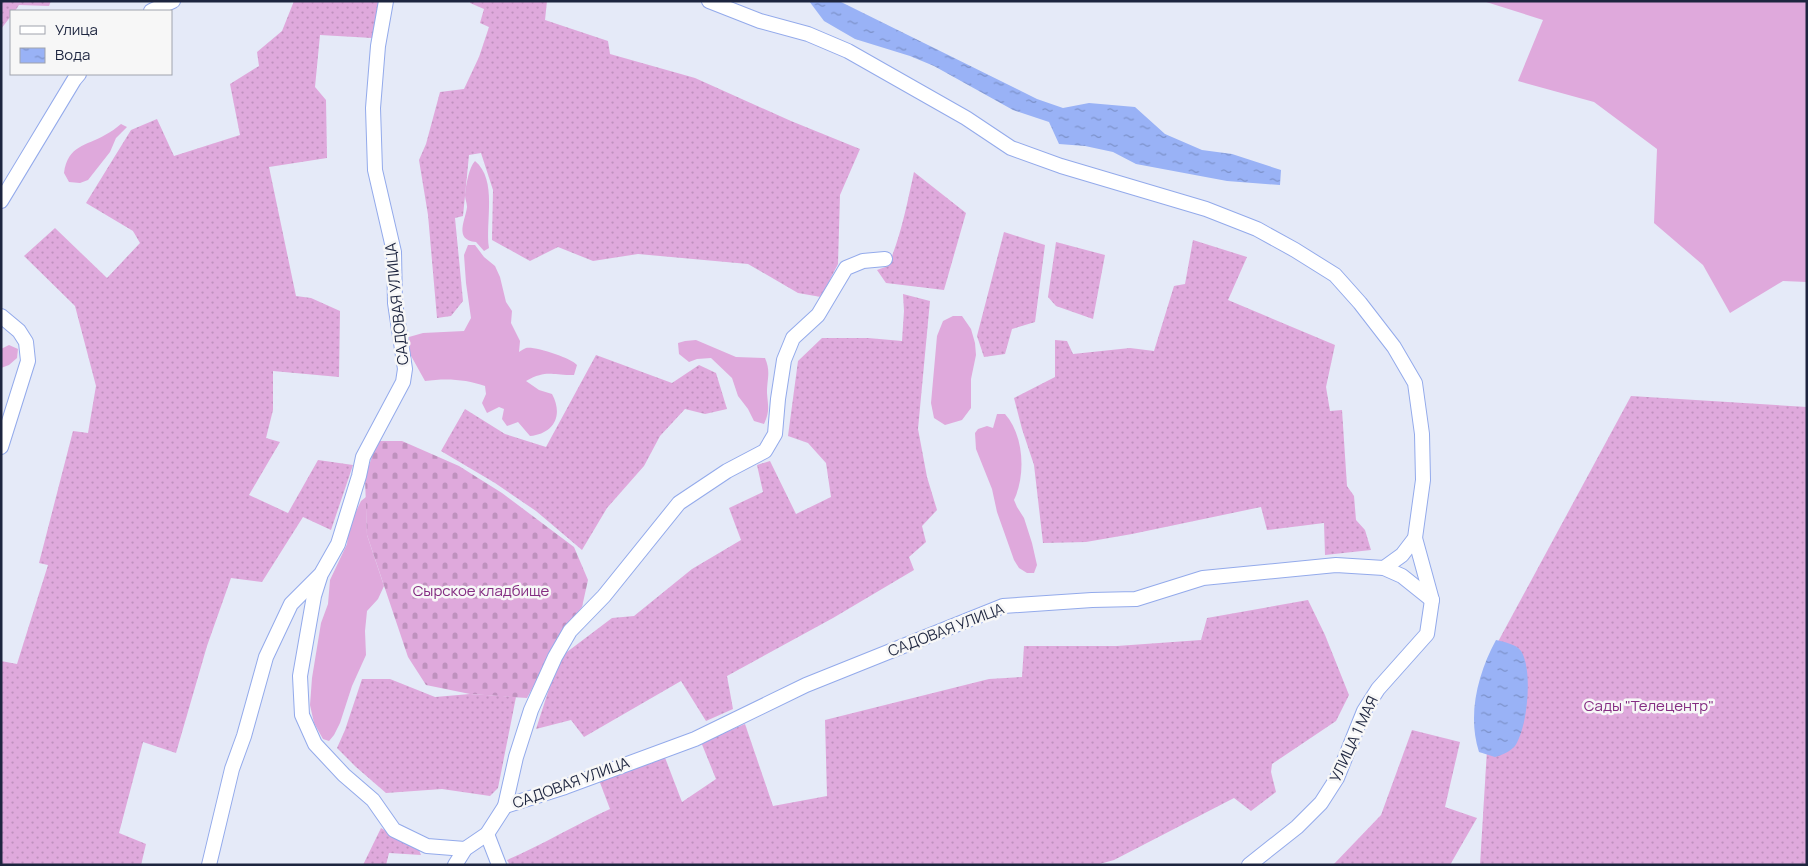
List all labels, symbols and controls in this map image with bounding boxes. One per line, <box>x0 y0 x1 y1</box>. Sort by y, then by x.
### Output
legend <box>10 10 172 75</box>
text: Улица <box>55 19 98 40</box>
text: Вода <box>55 44 90 65</box>
street label: САДОВАЯ УЛИЦА <box>380 241 413 366</box>
park label: Сырское кладбище <box>413 580 550 601</box>
street label: САДОВАЯ УЛИЦА <box>885 598 1007 661</box>
street label: УЛИЦА 1 МАЯ <box>1324 692 1383 785</box>
park label: Сады "Телецентр" <box>1584 695 1714 716</box>
street label: САДОВАЯ УЛИЦА <box>510 751 633 813</box>

